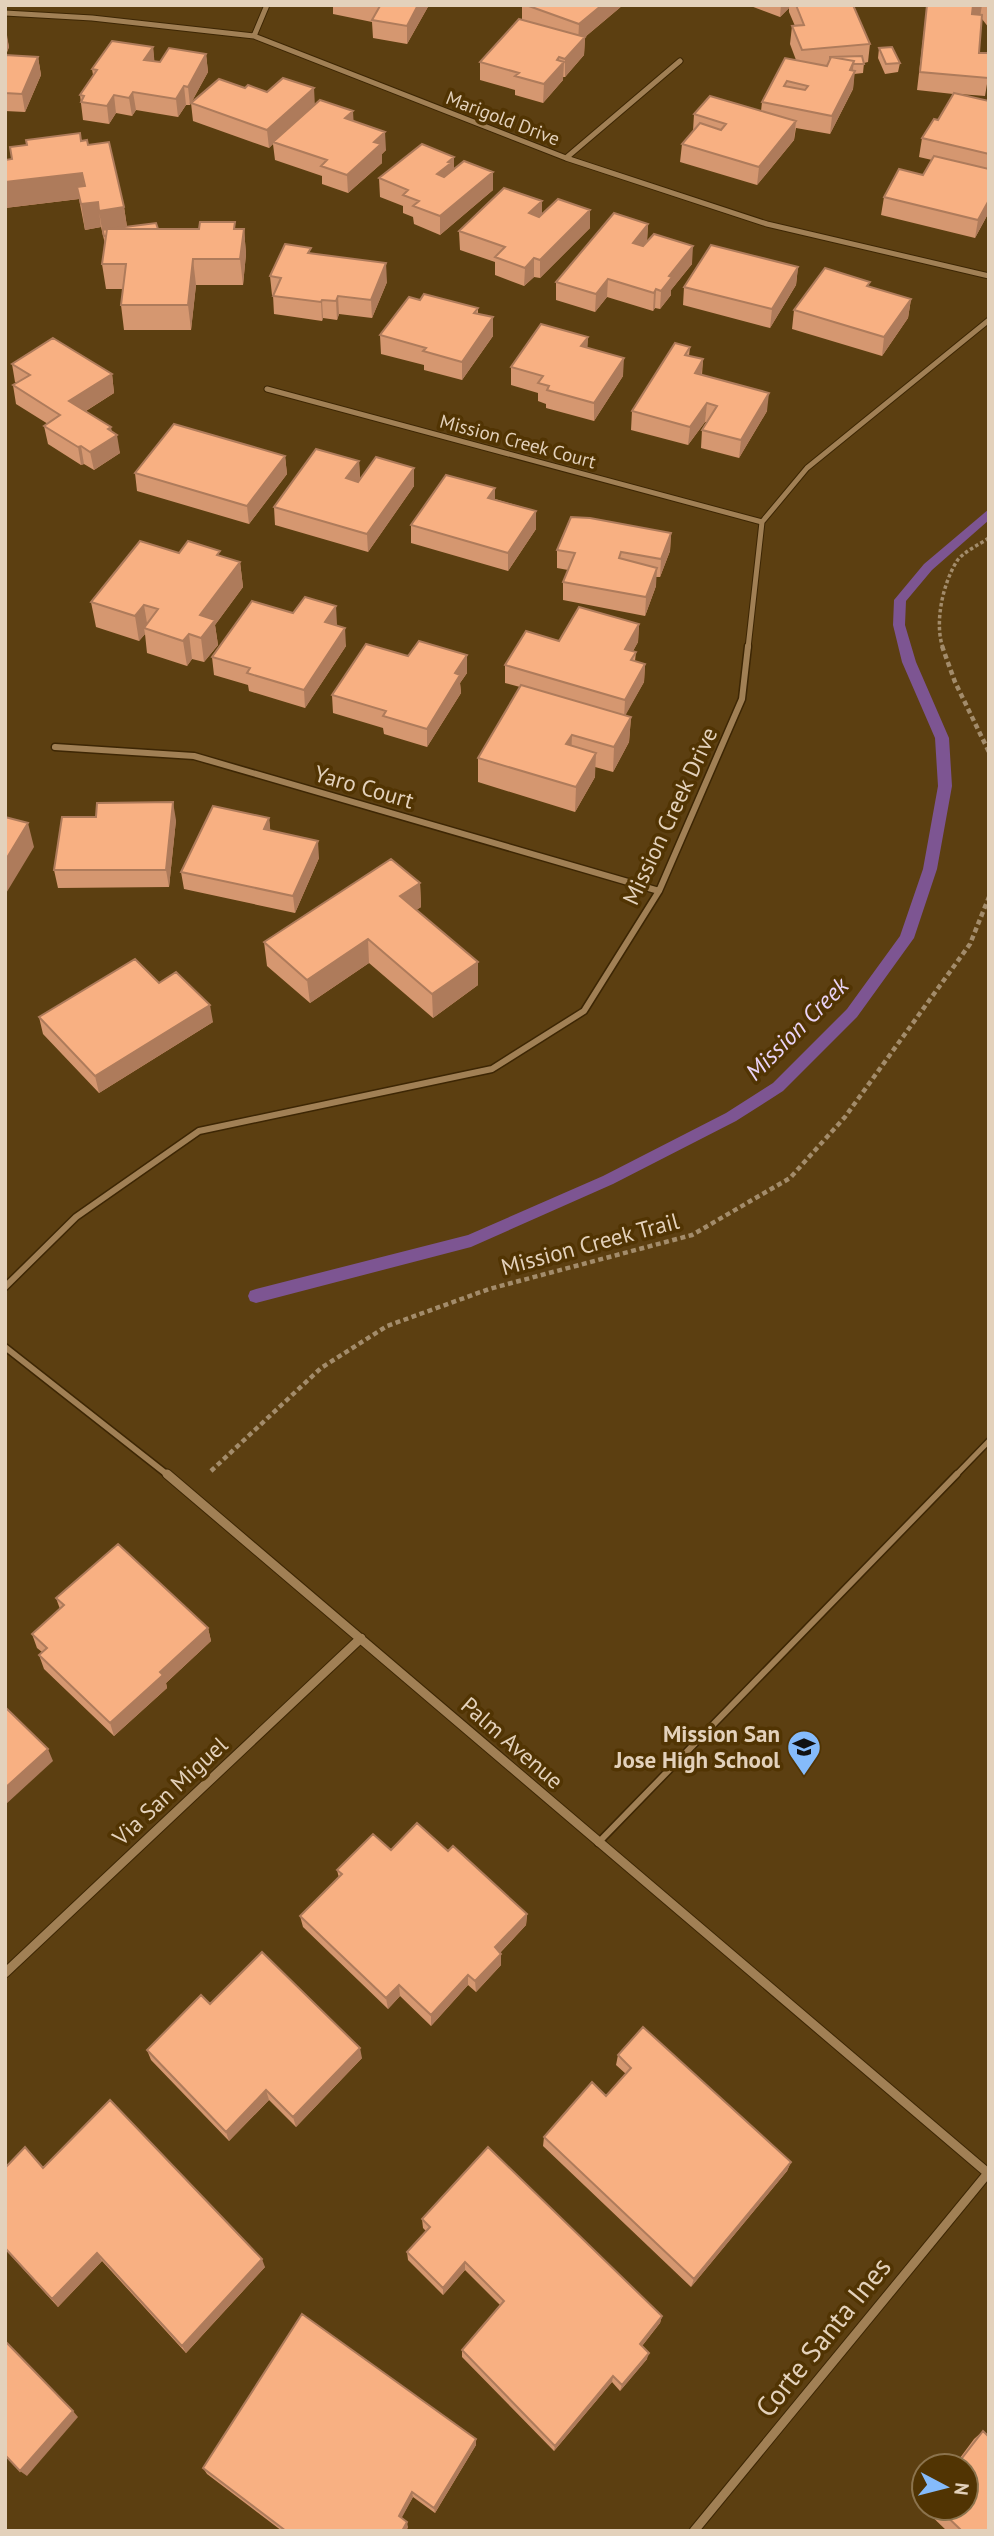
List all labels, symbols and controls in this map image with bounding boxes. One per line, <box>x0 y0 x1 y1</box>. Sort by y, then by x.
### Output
street label: Marigold Drive <box>443 85 563 151</box>
street label: Mission Creek Court <box>437 409 599 474</box>
street label: Mission Creek Drive <box>616 722 723 909</box>
street label: Yaro Court <box>311 758 417 815</box>
water label: Mission Creek <box>738 970 856 1087</box>
street label: Mission Creek Trail <box>498 1206 682 1281</box>
street label: Palm Avenue <box>455 1690 569 1795</box>
place label: Mission San Jose High School <box>614 1719 780 1774</box>
school or university icon: Mission San Jose High School <box>785 1728 823 1777</box>
street label: Via San Miguel <box>105 1730 233 1852</box>
street label: Corte Santa Ines <box>747 2249 899 2424</box>
north arrow <box>910 2452 980 2522</box>
text: N <box>949 2481 975 2497</box>

